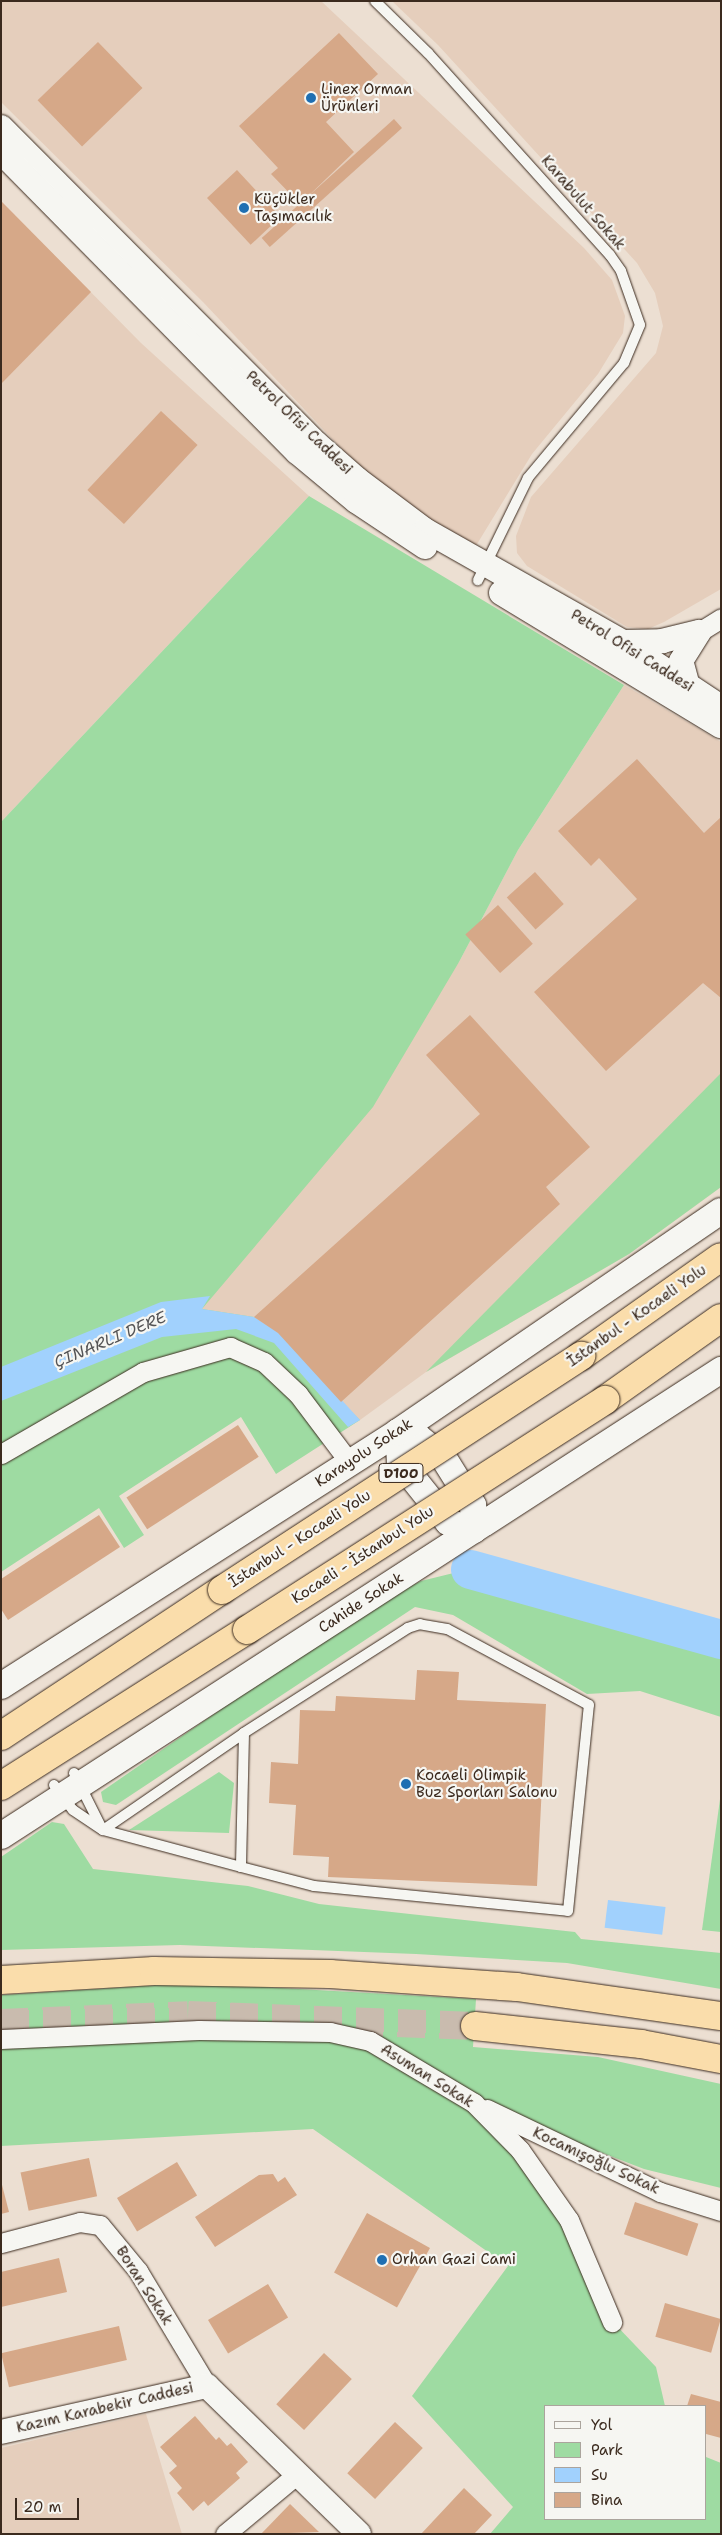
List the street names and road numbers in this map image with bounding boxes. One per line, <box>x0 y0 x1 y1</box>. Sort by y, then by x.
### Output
street label: Karabulut Sokak <box>537 152 629 254</box>
street label: Petrol Ofisi Caddesi <box>242 367 356 479</box>
street label: Petrol Ofisi Caddesi <box>567 606 697 696</box>
street label: İstanbul - Kocaeli Yolu <box>564 1261 710 1371</box>
street label: Karayolu Sokak <box>312 1415 416 1491</box>
road number: D100 <box>377 1462 425 1485</box>
street label: İstanbul - Kocaeli Yolu <box>226 1486 374 1592</box>
street label: Kocaeli - İstanbul Yolu <box>289 1502 437 1608</box>
street label: Cahide Sokak <box>315 1569 407 1637</box>
street label: Asuman Sokak <box>377 2040 477 2112</box>
street label: Kocamışoğlu Sokak <box>530 2124 662 2198</box>
street label: Boran Sokak <box>112 2243 176 2329</box>
street label: Kazım Karabekir Caddesi <box>15 2379 195 2437</box>

